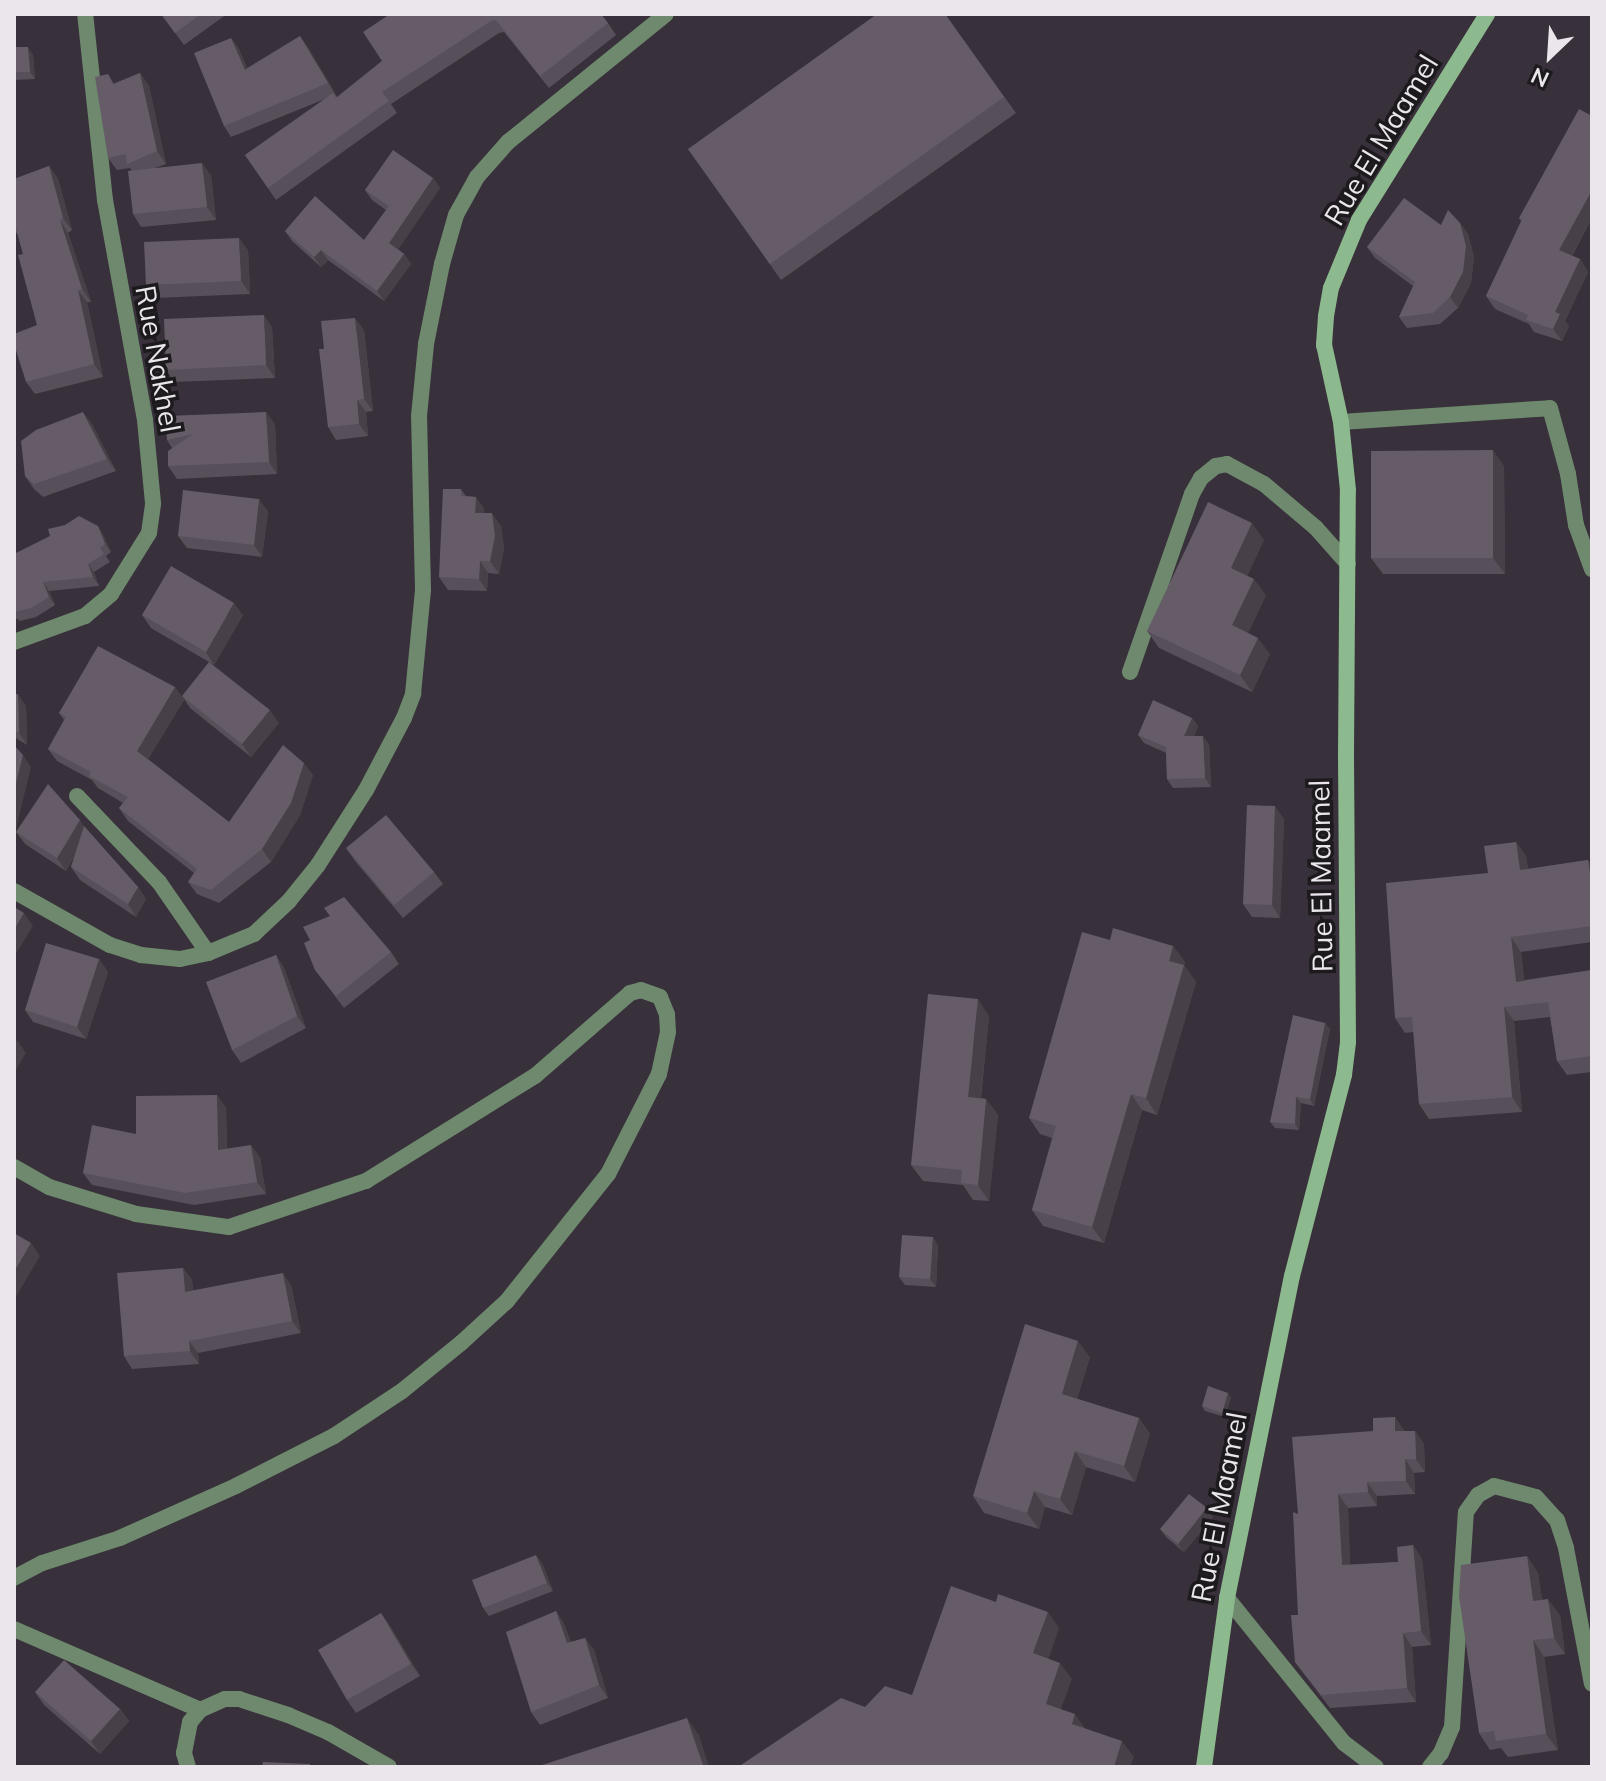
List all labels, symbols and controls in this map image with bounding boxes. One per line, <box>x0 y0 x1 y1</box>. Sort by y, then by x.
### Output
north arrow <box>1510 16 1590 96</box>
street label: Rue El Maamel <box>1317 49 1445 231</box>
text: N <box>1526 62 1553 94</box>
street label: Rue Nakhel <box>129 283 187 435</box>
street label: Rue El Maamel <box>1303 779 1339 973</box>
street label: Rue El Maamel <box>1184 1409 1254 1605</box>

